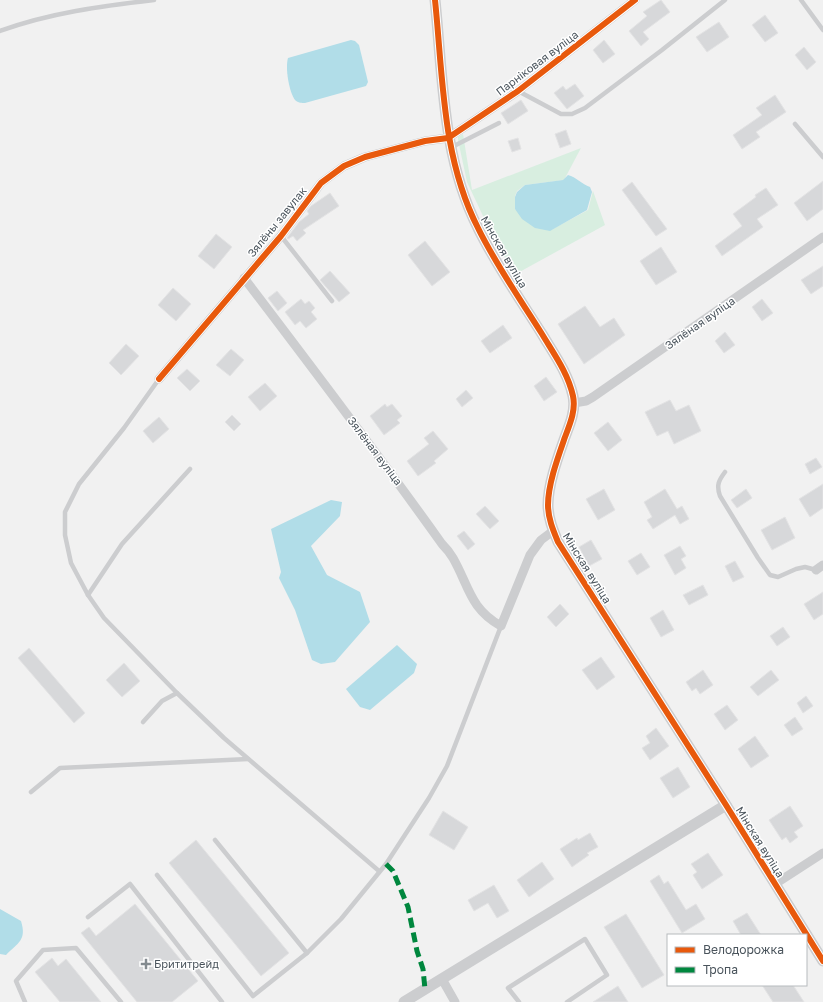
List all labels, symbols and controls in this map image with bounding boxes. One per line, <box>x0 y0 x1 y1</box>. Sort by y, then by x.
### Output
street label: Парніковая вуліца <box>493 27 580 98</box>
street label: Зялёны завулак <box>244 183 309 259</box>
street label: Мінская вуліца <box>479 213 530 290</box>
street label: Зялёная вуліца <box>662 294 737 352</box>
street label: Зялёная вуліца <box>345 414 405 488</box>
street label: Мінская вуліца <box>560 530 614 606</box>
street label: Мінская вуліца <box>733 804 787 880</box>
legend <box>667 934 807 986</box>
text: Велодорожка <box>703 942 784 957</box>
place label: Брититрейд <box>154 957 219 970</box>
marker: Брититрейд <box>141 959 151 969</box>
text: Тропа <box>703 962 738 977</box>

